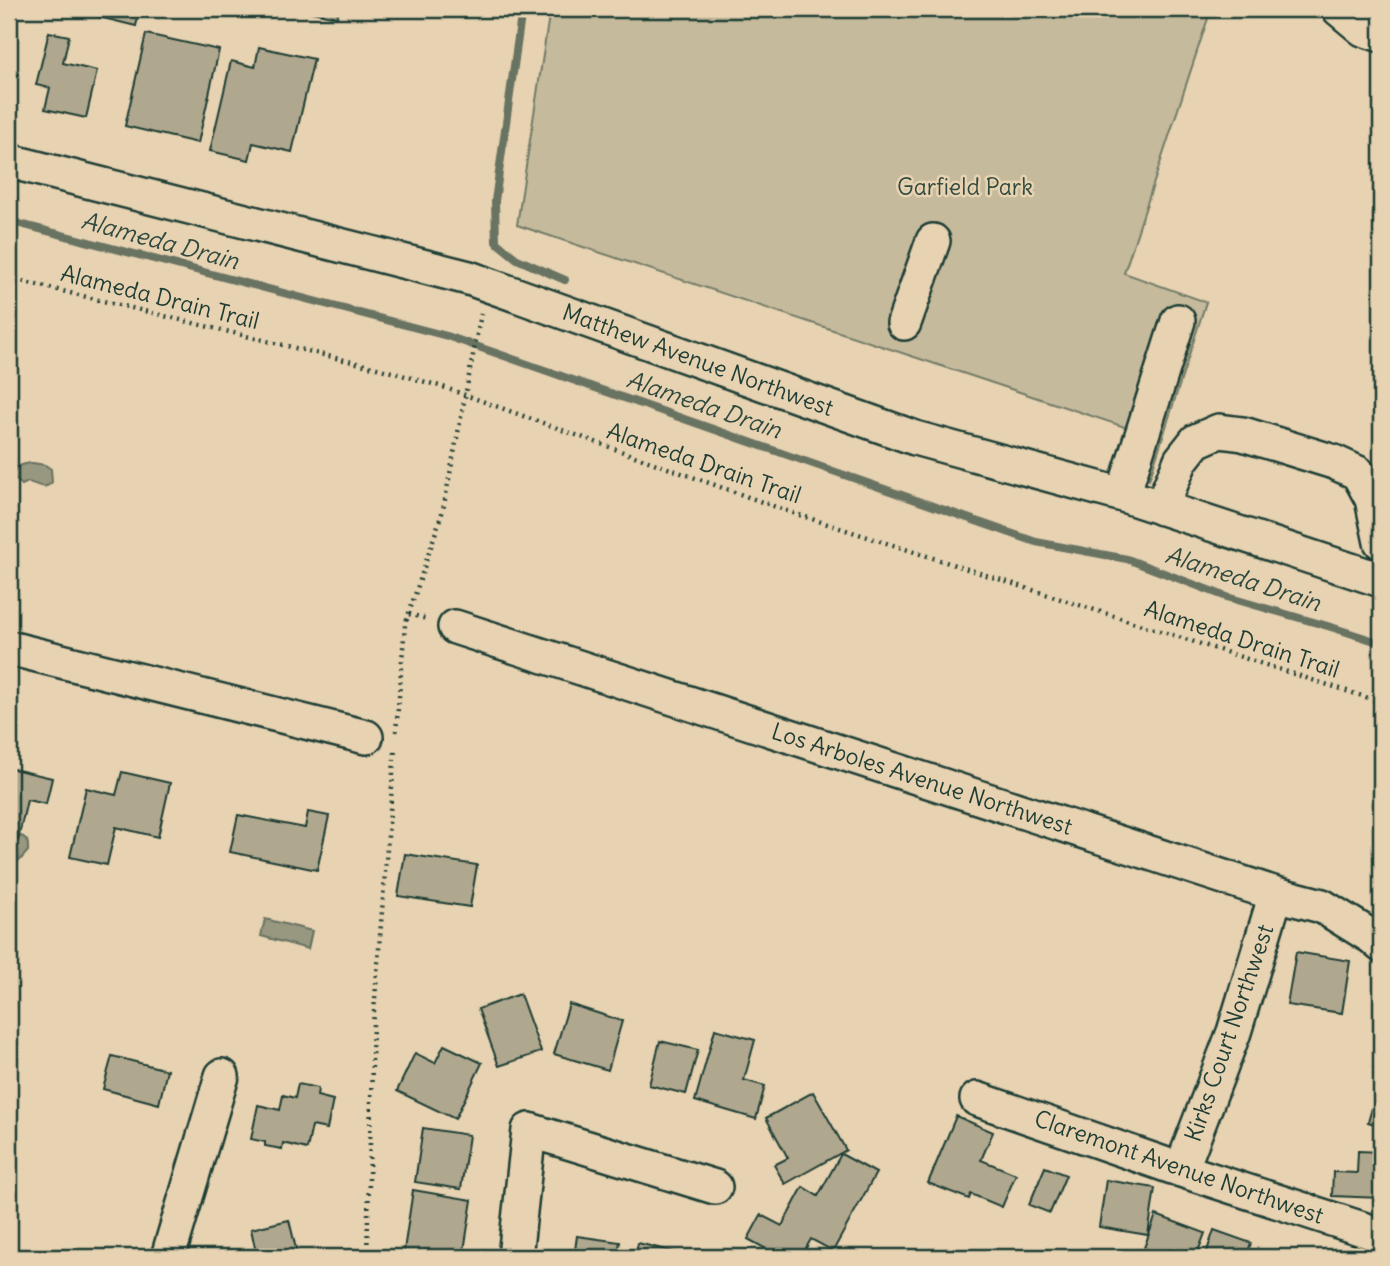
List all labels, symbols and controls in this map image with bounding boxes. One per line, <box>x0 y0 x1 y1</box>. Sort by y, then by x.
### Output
park label: Garfield Park <box>897 172 1033 201</box>
water label: Alameda Drain <box>78 205 243 276</box>
street label: Alameda Drain Trail <box>58 258 262 335</box>
street label: Matthew Avenue Northwest <box>559 297 838 422</box>
water label: Alameda Drain <box>623 364 787 445</box>
street label: Alameda Drain Trail <box>603 416 805 509</box>
water label: Alameda Drain <box>1162 539 1326 618</box>
street label: Alameda Drain Trail <box>1141 593 1343 684</box>
street label: Los Arboles Avenue Northwest <box>768 716 1076 841</box>
street label: Kirks Court Northwest <box>1178 920 1279 1145</box>
street label: Claremont Avenue Northwest <box>1031 1103 1328 1230</box>

